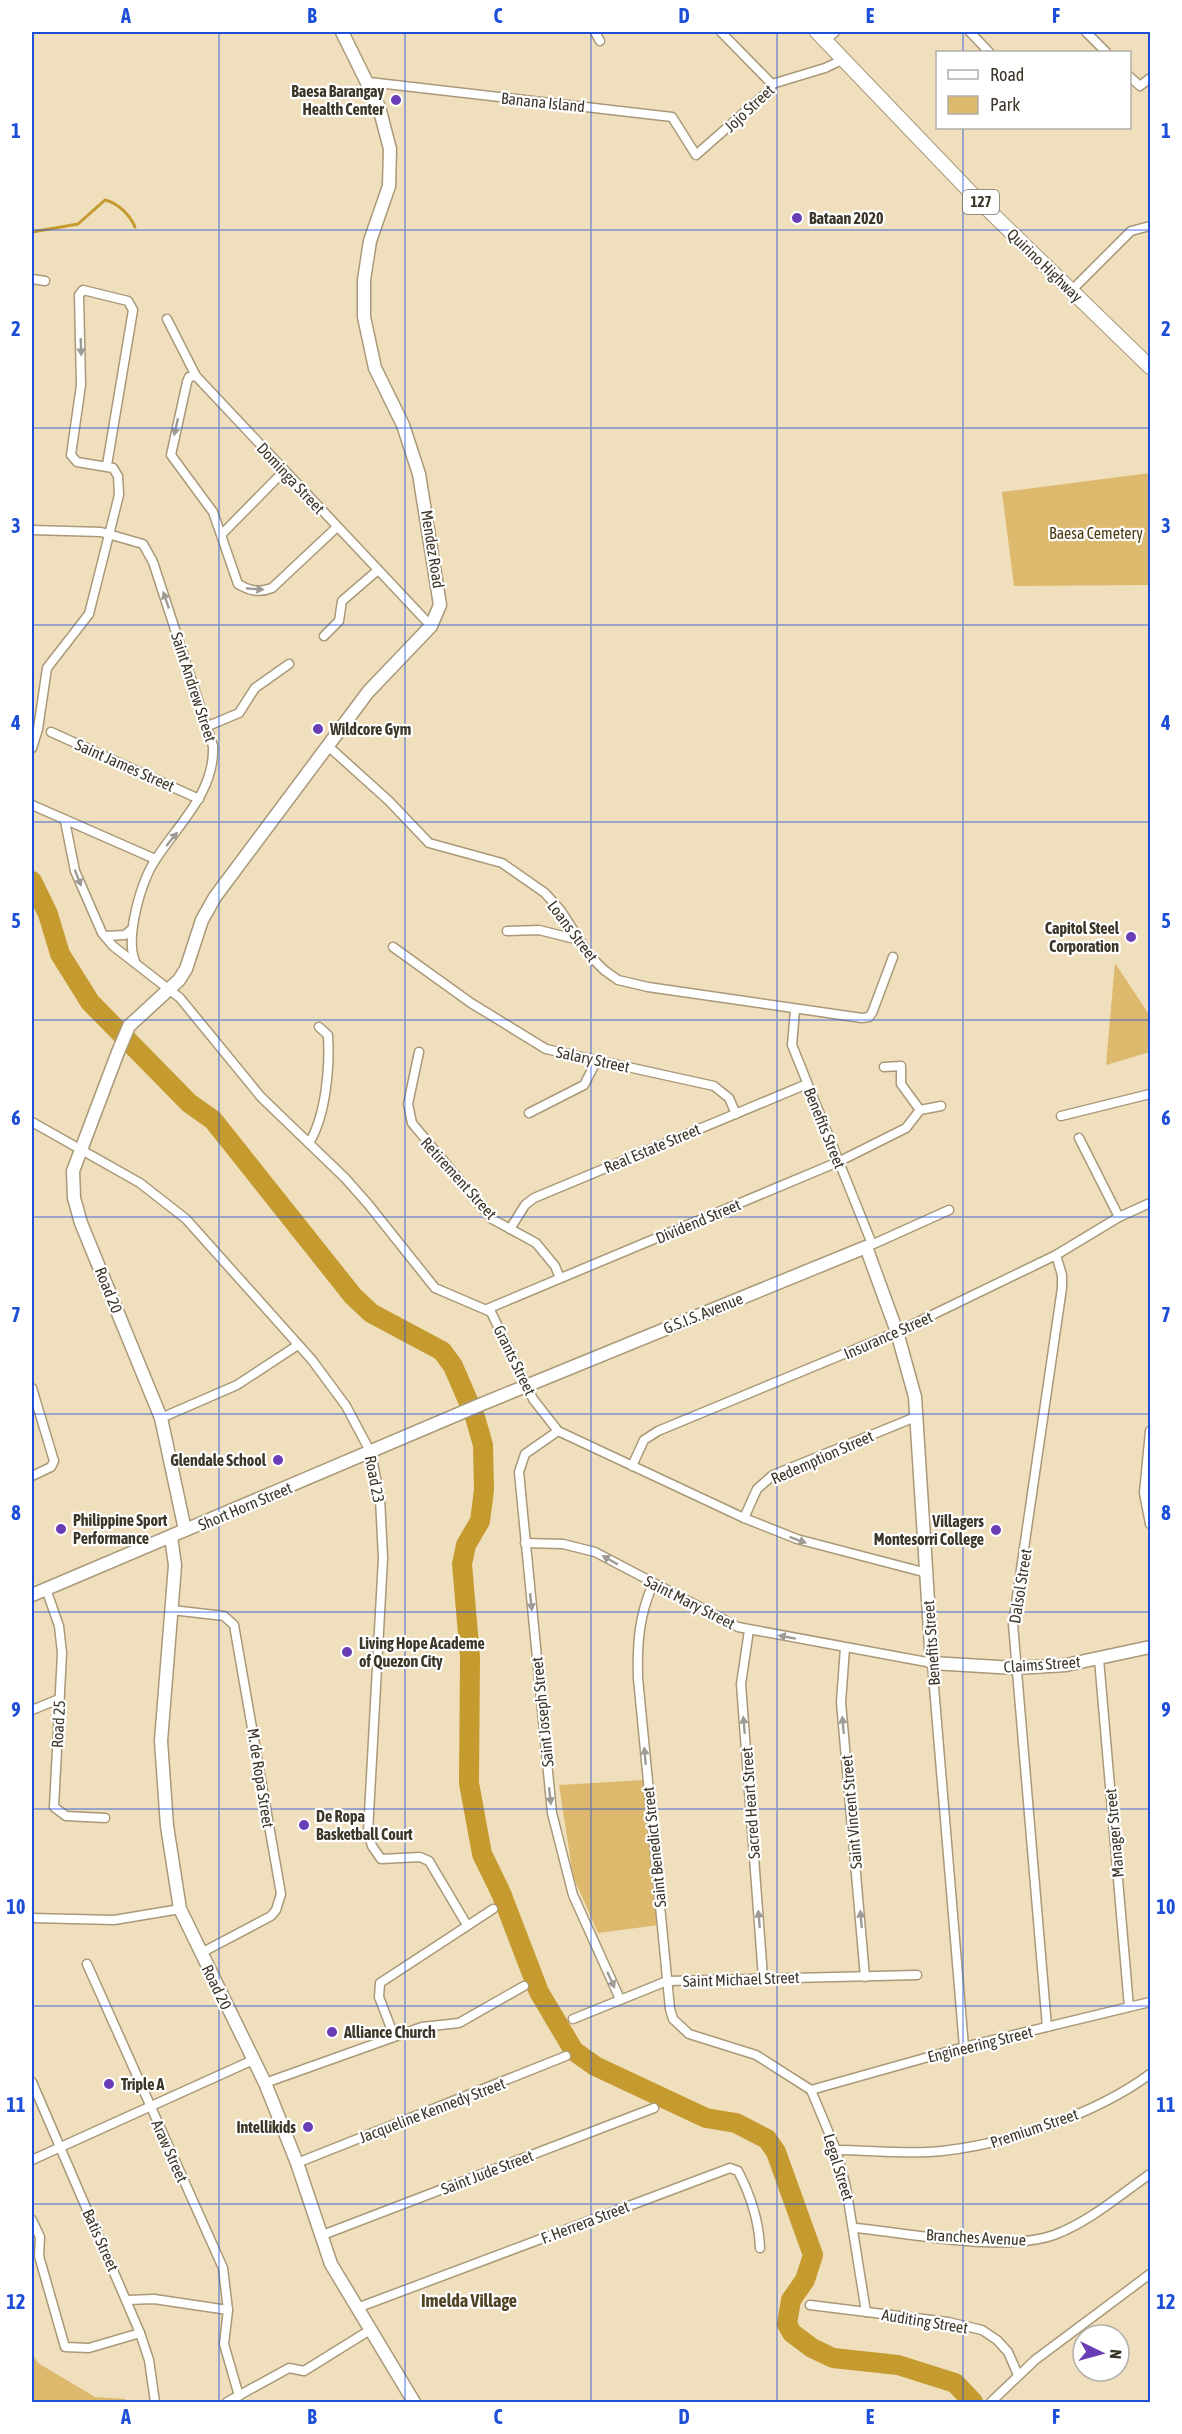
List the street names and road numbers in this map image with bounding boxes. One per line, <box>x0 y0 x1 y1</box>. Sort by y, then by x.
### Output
street label: Jojo Street <box>721 80 778 136</box>
street label: Banana Island <box>500 89 586 115</box>
road number: 127 <box>963 190 999 214</box>
street label: Quirino Highway <box>1003 225 1087 306</box>
street label: Dominga Street <box>253 439 329 518</box>
street label: Mendez Road <box>418 509 448 589</box>
street label: Saint Andrew Street <box>168 630 220 744</box>
street label: Saint James Street <box>73 735 178 795</box>
street label: Loans Street <box>544 897 602 965</box>
street label: Salary Street <box>555 1042 632 1077</box>
street label: Benefits Street <box>801 1085 850 1171</box>
street label: Real Estate Street <box>601 1120 703 1176</box>
street label: Retirement Street <box>418 1133 501 1223</box>
street label: Dividend Street <box>653 1195 743 1247</box>
street label: Road 20 <box>92 1264 126 1316</box>
street label: G.S.I.S. Avenue <box>661 1289 745 1337</box>
street label: Insurance Street <box>841 1307 936 1363</box>
street label: Grants Street <box>490 1322 540 1398</box>
street label: Redemption Street <box>768 1426 877 1489</box>
street label: Road 23 <box>362 1454 388 1504</box>
street label: Short Horn Street <box>195 1478 295 1534</box>
street label: Dalsol Street <box>1005 1547 1035 1625</box>
street label: Saint Mary Street <box>641 1571 739 1634</box>
street label: Benefits Street <box>919 1599 943 1686</box>
street label: Claims Street <box>1003 1652 1081 1676</box>
street label: Saint Joseph Street <box>527 1656 558 1768</box>
street label: Road 25 <box>48 1700 68 1748</box>
street label: M. de Ropa Street <box>243 1727 278 1830</box>
street label: Sacred Heart Street <box>737 1746 763 1860</box>
street label: Saint Vincent Street <box>837 1754 865 1870</box>
street label: Saint Benedict Street <box>639 1785 669 1908</box>
street label: Manager Street <box>1101 1787 1128 1878</box>
street label: Road 20 <box>198 1962 236 2012</box>
street label: Saint Michael Street <box>682 1968 800 1990</box>
street label: Engineering Street <box>926 2022 1035 2067</box>
street label: Jacqueline Kennedy Street <box>356 2074 508 2147</box>
street label: Premium Street <box>988 2104 1081 2151</box>
street label: Araw Street <box>148 2117 192 2185</box>
street label: Legal Street <box>819 2131 858 2203</box>
street label: Saint Jude Street <box>438 2146 536 2198</box>
street label: F. Herrera Street <box>538 2197 632 2247</box>
street label: Batis Street <box>79 2206 123 2274</box>
street label: Branches Avenue <box>925 2225 1027 2249</box>
street label: Auditing Street <box>880 2305 970 2338</box>

